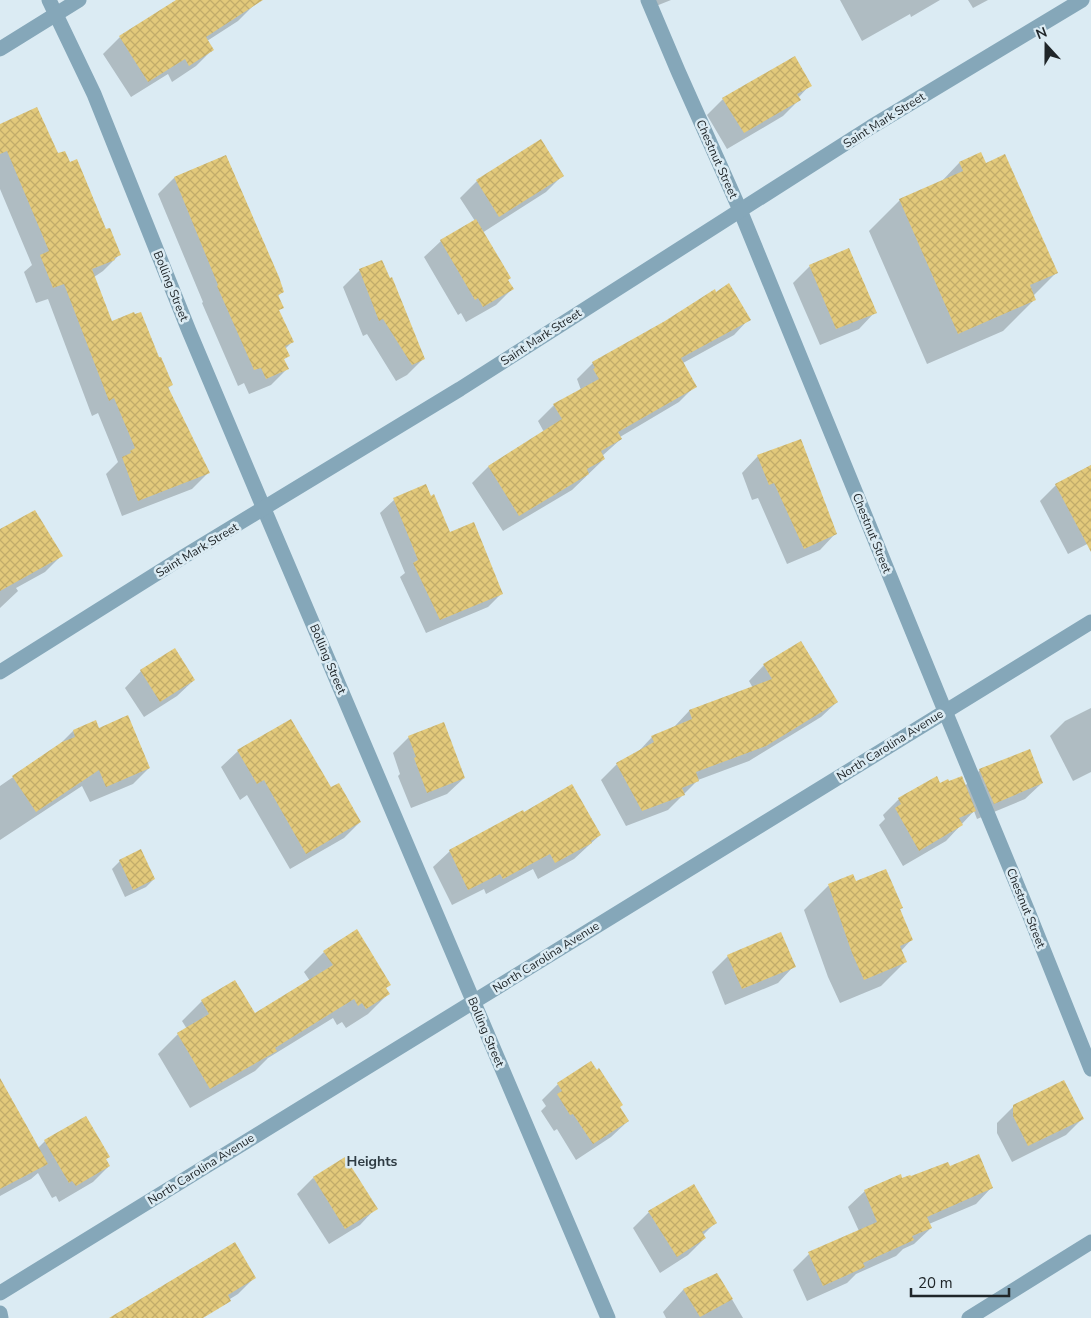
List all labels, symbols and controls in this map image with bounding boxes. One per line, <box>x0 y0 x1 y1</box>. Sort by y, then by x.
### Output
north arrow <box>1021 20 1071 70</box>
text: N <box>1033 23 1050 44</box>
street label: Saint Mark Street <box>840 88 929 152</box>
street label: Chestnut Street <box>692 117 742 202</box>
street label: Bolling Street <box>150 249 193 324</box>
street label: Saint Mark Street <box>497 304 585 369</box>
street label: Chestnut Street <box>849 491 896 576</box>
street label: Saint Mark Street <box>153 519 242 581</box>
street label: Bolling Street <box>306 622 350 697</box>
street label: North Carolina Avenue <box>834 706 946 784</box>
street label: Chestnut Street <box>1003 866 1050 951</box>
street label: North Carolina Avenue <box>490 918 602 996</box>
street label: Bolling Street <box>464 995 508 1070</box>
street label: North Carolina Avenue <box>145 1130 257 1208</box>
district label: Heights <box>347 1152 398 1171</box>
scale bar <box>911 1266 1008 1298</box>
text: 20 m <box>918 1273 953 1293</box>

